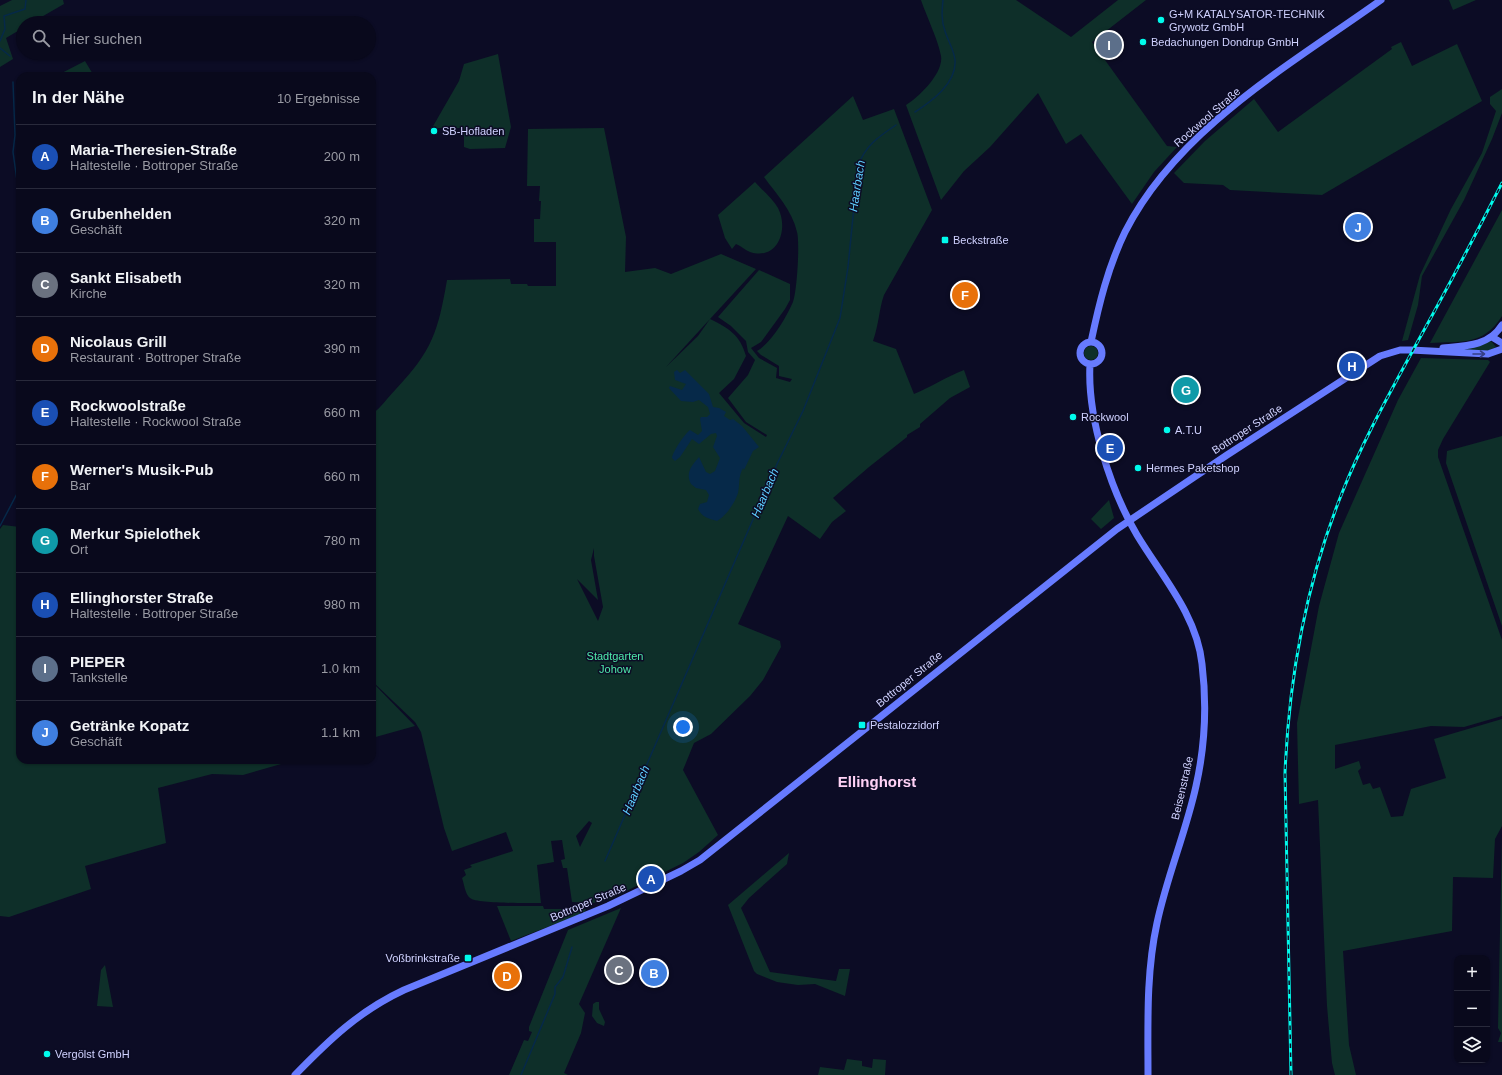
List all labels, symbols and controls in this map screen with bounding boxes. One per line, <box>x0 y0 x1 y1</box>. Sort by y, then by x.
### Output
place label: G+M KATALYSATOR-TECHNIK Grywotz GmbH <box>1169 8 1325 33</box>
marker: G+M KATALYSATOR-TECHNIK Grywotz GmbH <box>1156 15 1166 25</box>
search box <box>16 16 376 60</box>
icon: search <box>30 27 52 49</box>
text: Hier suchen <box>62 30 142 47</box>
pin: I <box>1096 30 1122 60</box>
place label: Bedachungen Dondrup GmbH <box>1151 36 1299 48</box>
marker: Bedachungen Dondrup GmbH <box>1138 37 1148 47</box>
street label: Rockwool Straße <box>1171 85 1243 149</box>
text: In der Nähe <box>32 88 125 107</box>
text: 10 Ergebnisse <box>277 91 360 106</box>
place label: SB-Hofladen <box>442 125 504 137</box>
marker: SB-Hofladen <box>429 126 439 136</box>
text: Maria-Theresien-Straße <box>70 141 237 158</box>
text: A <box>40 149 50 164</box>
text: 200 m <box>324 149 360 164</box>
text: Haltestelle · Bottroper Straße <box>70 158 238 173</box>
water label: Haarbach <box>846 159 868 213</box>
text: Grubenhelden <box>70 205 172 222</box>
pin: J <box>1345 212 1371 242</box>
text: B <box>40 213 50 228</box>
text: 320 m <box>324 213 360 228</box>
text: Geschäft <box>70 222 122 237</box>
place label: Beckstraße <box>953 234 1009 246</box>
marker: Beckstraße <box>940 235 950 245</box>
text: Sankt Elisabeth <box>70 269 182 286</box>
text: C <box>40 277 50 292</box>
text: 320 m <box>324 277 360 292</box>
pin: F <box>952 280 978 310</box>
text: Kirche <box>70 286 107 301</box>
text: Nicolaus Grill <box>70 333 167 350</box>
text: D <box>40 341 50 356</box>
text: 390 m <box>324 341 360 356</box>
text: Restaurant · Bottroper Straße <box>70 350 241 365</box>
one-way arrow <box>1472 350 1485 358</box>
pin: H <box>1339 351 1365 381</box>
pin: G <box>1173 375 1199 405</box>
text: Rockwoolstraße <box>70 397 186 414</box>
street label: Bottroper Straße <box>1210 402 1284 456</box>
text: E <box>41 405 49 420</box>
text: 660 m <box>324 405 360 420</box>
place label: Rockwool <box>1081 411 1129 423</box>
marker: Rockwool <box>1068 412 1078 422</box>
text: Haltestelle · Rockwool Straße <box>70 414 241 429</box>
place label: A.T.U <box>1175 424 1202 436</box>
marker: A.T.U <box>1162 425 1172 435</box>
pin: E <box>1097 433 1123 463</box>
text: Werner's Musik-Pub <box>70 461 213 478</box>
place label: Hermes Paketshop <box>1146 462 1240 474</box>
marker: Hermes Paketshop <box>1133 463 1143 473</box>
water label: Haarbach <box>748 466 782 520</box>
text: F <box>41 469 49 484</box>
text: 660 m <box>324 469 360 484</box>
text: Bar <box>70 478 90 493</box>
text: Merkur Spielothek <box>70 525 200 542</box>
text: G <box>40 533 50 548</box>
text: 780 m <box>324 533 360 548</box>
text: Ort <box>70 542 88 557</box>
text: Ellinghorster Straße <box>70 589 213 606</box>
text: H <box>40 597 50 612</box>
text: 980 m <box>324 597 360 612</box>
text: Haltestelle · Bottroper Straße <box>70 606 238 621</box>
street label: Bottroper Straße <box>874 649 944 709</box>
park label: Stadtgarten Johow <box>587 650 643 675</box>
text: PIEPER <box>70 653 125 670</box>
text: I <box>43 661 47 676</box>
text: 1.0 km <box>321 661 360 676</box>
text: Tankstelle <box>70 670 128 685</box>
text: Getränke Kopatz <box>70 717 189 734</box>
your location <box>673 717 693 737</box>
place label: Pestalozzidorf <box>870 719 940 731</box>
marker: Pestalozzidorf <box>857 720 867 730</box>
text: J <box>41 725 49 740</box>
text: 1.1 km <box>321 725 360 740</box>
text: Geschäft <box>70 734 122 749</box>
street label: Beisenstraße <box>1169 755 1195 821</box>
water label: Haarbach <box>619 763 653 817</box>
district label: Ellinghorst <box>838 773 916 790</box>
pin: A <box>638 864 664 894</box>
street label: Bottroper Straße <box>548 881 628 923</box>
place label: Voßbrinkstraße <box>385 952 460 964</box>
marker: Voßbrinkstraße <box>463 953 473 963</box>
pin: C <box>606 955 632 985</box>
map controls <box>1454 955 1490 1063</box>
button: + <box>1454 955 1490 991</box>
pin: B <box>641 958 667 988</box>
pin: D <box>494 961 520 991</box>
button: − <box>1454 991 1490 1027</box>
button: layers <box>1454 1027 1490 1063</box>
place label: Vergölst GmbH <box>55 1048 130 1060</box>
marker: Vergölst GmbH <box>42 1049 52 1059</box>

